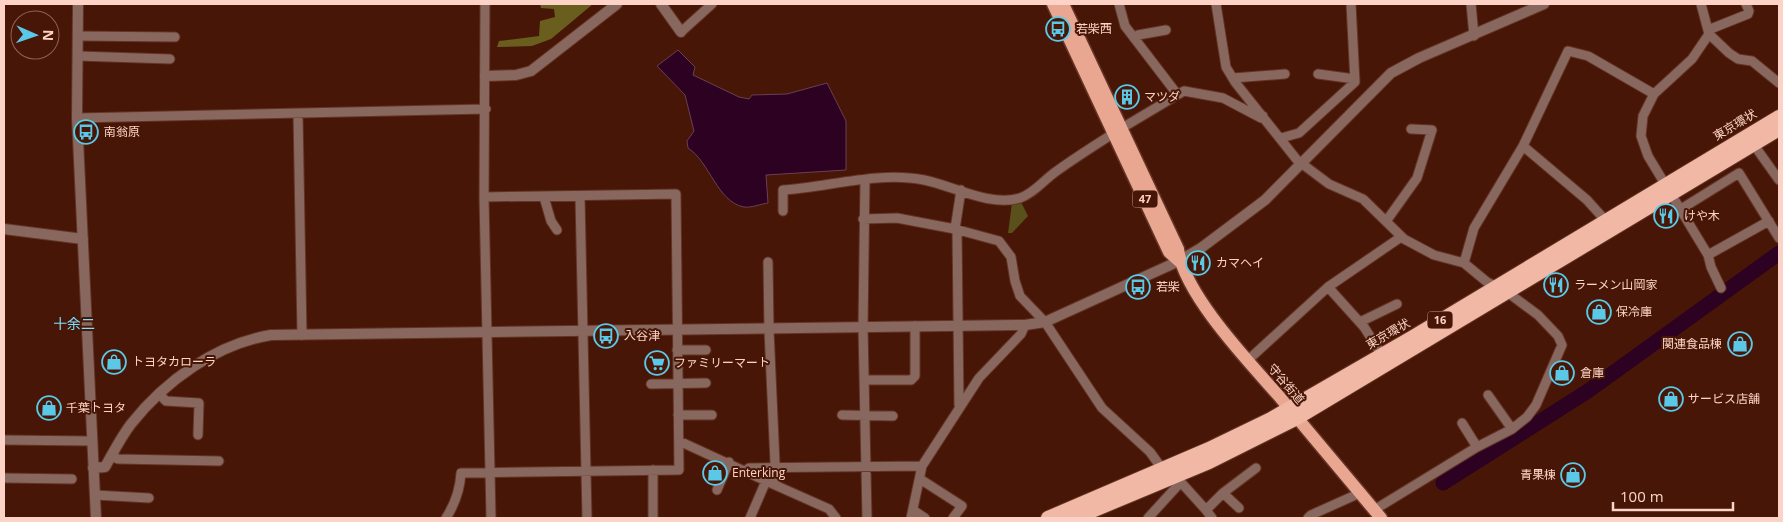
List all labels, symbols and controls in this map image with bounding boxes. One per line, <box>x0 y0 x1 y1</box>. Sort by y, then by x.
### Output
north arrow <box>10 10 60 60</box>
bus stop icon: 若柴西 <box>1045 16 1071 42</box>
place label: 若柴西 <box>1076 20 1112 37</box>
text: N <box>39 29 58 41</box>
building icon: マツダ <box>1114 84 1140 110</box>
place label: マツダ <box>1144 88 1180 105</box>
street label: 東京環状 <box>1710 105 1760 144</box>
bus stop icon: 南翁原 <box>73 119 99 145</box>
place label: 南翁原 <box>104 123 140 140</box>
road number: 47 <box>1132 190 1158 208</box>
restaurant icon: けや木 <box>1653 203 1679 229</box>
place label: けや木 <box>1684 207 1720 224</box>
restaurant icon: カマヘイ <box>1185 250 1211 276</box>
place label: カマヘイ <box>1216 254 1264 271</box>
restaurant icon: ラーメン山岡家 <box>1543 272 1569 298</box>
bus stop icon: 若柴 <box>1125 274 1151 300</box>
place label: ラーメン山岡家 <box>1574 276 1658 293</box>
place label: 若柴 <box>1156 278 1180 295</box>
shop icon: 保冷庫 <box>1586 299 1612 325</box>
place label: 保冷庫 <box>1616 303 1652 320</box>
road number: 16 <box>1428 312 1452 328</box>
district label: 十余二 <box>53 314 95 333</box>
street label: 東京環状 <box>1363 314 1413 353</box>
bus stop icon: 入谷津 <box>593 323 619 349</box>
place label: 入谷津 <box>624 327 660 344</box>
shop icon: 関連食品棟 <box>1727 331 1753 357</box>
place label: 関連食品棟 <box>1662 335 1722 352</box>
shop icon: トヨタカローラ <box>101 349 127 375</box>
supermarket icon: ファミリーマート <box>644 350 670 376</box>
place label: トヨタカローラ <box>132 353 216 370</box>
place label: ファミリーマート <box>674 354 770 371</box>
street label: 守谷街道 <box>1264 360 1309 407</box>
shop icon: 倉庫 <box>1549 360 1575 386</box>
place label: 倉庫 <box>1580 364 1604 381</box>
shop icon: サービス店舗 <box>1658 386 1684 412</box>
place label: サービス店舗 <box>1688 390 1760 407</box>
shop icon: 千葉トヨタ <box>36 395 62 421</box>
place label: 千葉トヨタ <box>66 399 126 416</box>
shop icon: Enterking <box>702 460 728 486</box>
shop icon: 青果棟 <box>1560 462 1586 488</box>
place label: Enterking <box>732 464 786 481</box>
place label: 青果棟 <box>1520 466 1556 483</box>
scale bar <box>1613 480 1733 512</box>
text: 100 m <box>1620 486 1664 506</box>

